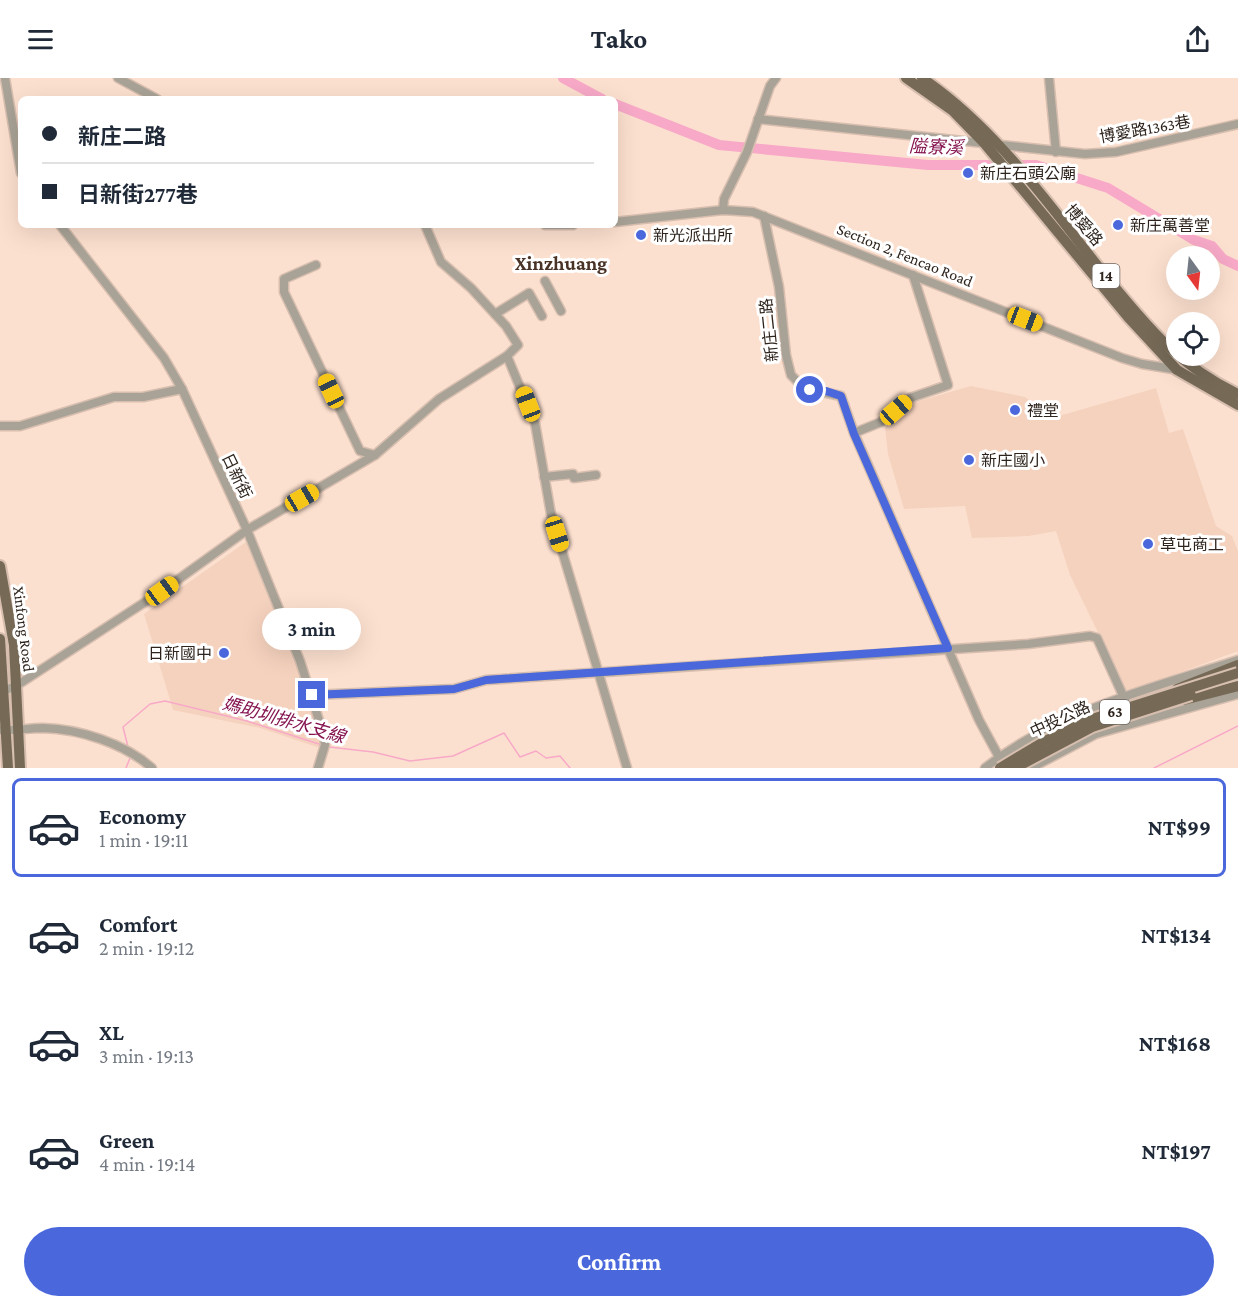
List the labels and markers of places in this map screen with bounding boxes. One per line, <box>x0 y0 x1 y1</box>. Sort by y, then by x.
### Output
place label: 新庄石頭公廟 <box>980 165 1076 182</box>
marker: 新庄石頭公廟 <box>961 166 975 180</box>
place label: 新庄萬善堂 <box>1130 217 1210 234</box>
marker: 新庄萬善堂 <box>1111 218 1125 232</box>
place label: 新光派出所 <box>653 227 733 244</box>
marker: 新光派出所 <box>634 228 648 242</box>
place label: 禮堂 <box>1027 402 1059 419</box>
marker: 禮堂 <box>1008 403 1022 417</box>
place label: 新庄國小 <box>981 452 1045 469</box>
marker: 新庄國小 <box>962 453 976 467</box>
place label: 草屯商工 <box>1160 536 1224 553</box>
marker: 草屯商工 <box>1141 537 1155 551</box>
place label: 日新國中 <box>148 645 212 662</box>
marker: 日新國中 <box>217 646 231 660</box>

